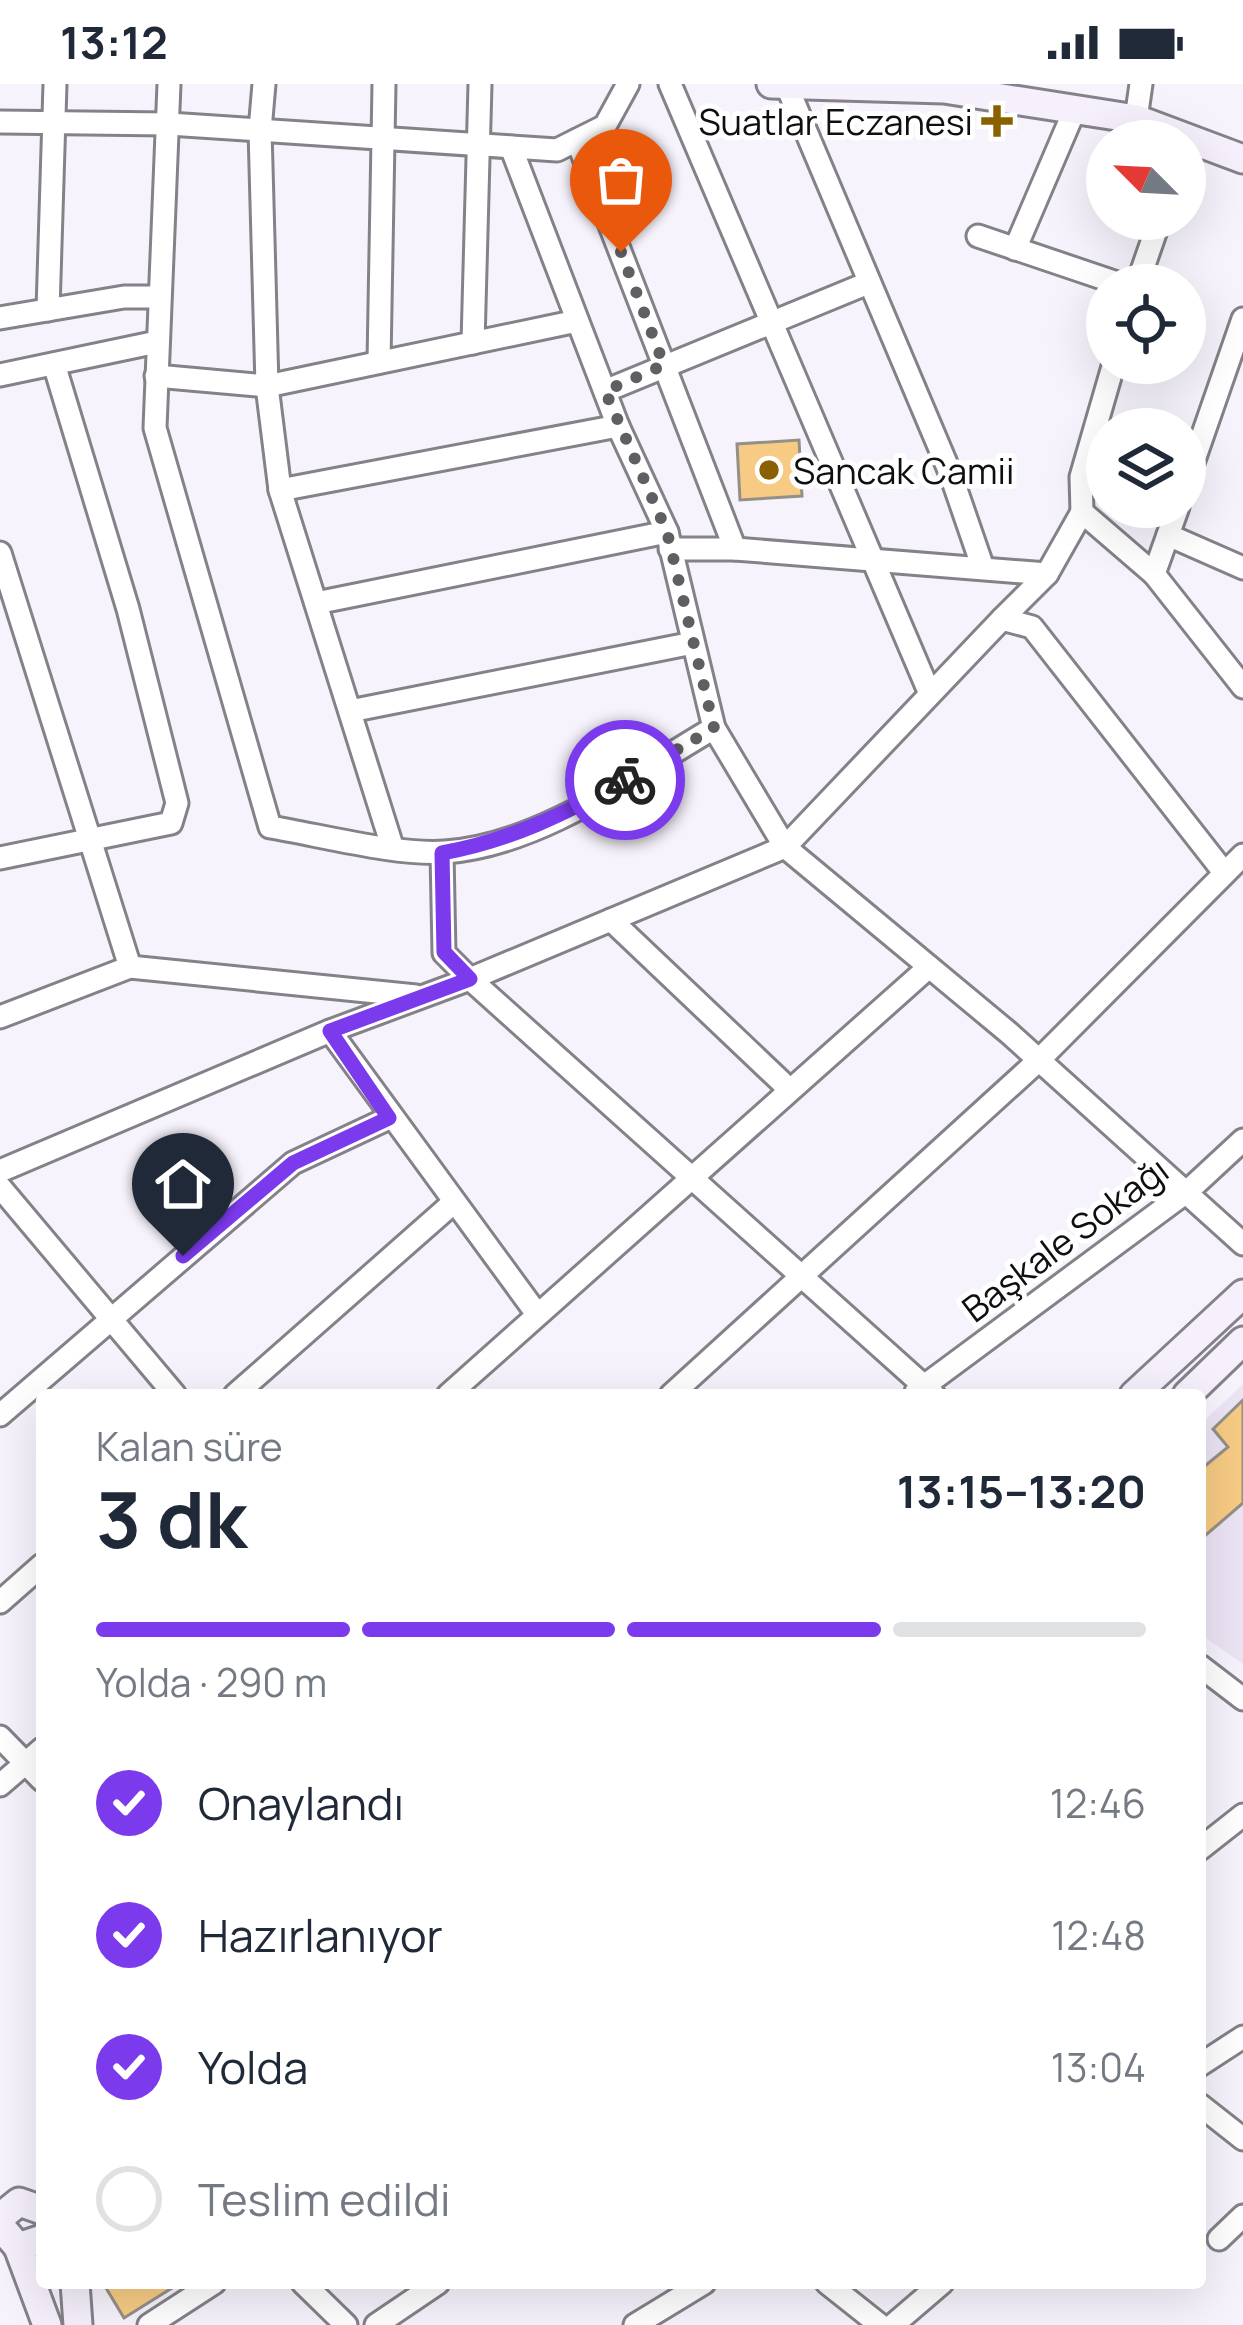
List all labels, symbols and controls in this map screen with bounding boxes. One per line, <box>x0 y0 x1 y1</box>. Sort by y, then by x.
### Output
text: 13:12 <box>60 11 168 73</box>
place label: Suatlar Eczanesi <box>698 97 973 146</box>
marker: Suatlar Eczanesi <box>984 108 1010 134</box>
north arrow <box>1086 120 1206 240</box>
map controls <box>1086 120 1206 528</box>
pin <box>570 129 672 252</box>
icon: bag <box>588 147 654 213</box>
button: locate <box>1086 264 1206 384</box>
button: layers <box>1086 408 1206 528</box>
place label: Sancak Camii <box>793 446 1014 495</box>
marker: Sancak Camii <box>756 457 782 483</box>
courier <box>565 720 685 840</box>
icon: bike <box>592 747 658 813</box>
pin <box>132 1133 234 1256</box>
street label: Başkale Sokağı <box>952 1145 1178 1333</box>
icon: home <box>150 1151 216 1217</box>
text: Kalan süre <box>96 1419 283 1473</box>
text: 13:15–13:20 <box>897 1460 1146 1522</box>
text: 3 dk <box>96 1465 247 1571</box>
text: Yolda · 290 m <box>96 1655 327 1709</box>
icon: check <box>96 1770 162 1836</box>
text: Onaylandı <box>198 1772 404 1834</box>
text: 12:46 <box>1050 1776 1146 1830</box>
icon: check <box>96 1902 162 1968</box>
text: Hazırlanıyor <box>198 1904 443 1966</box>
text: 12:48 <box>1051 1908 1146 1962</box>
icon: check <box>96 2034 162 2100</box>
text: Yolda <box>198 2036 308 2098</box>
text: 13:04 <box>1051 2040 1146 2094</box>
text: Teslim edildi <box>198 2168 451 2230</box>

